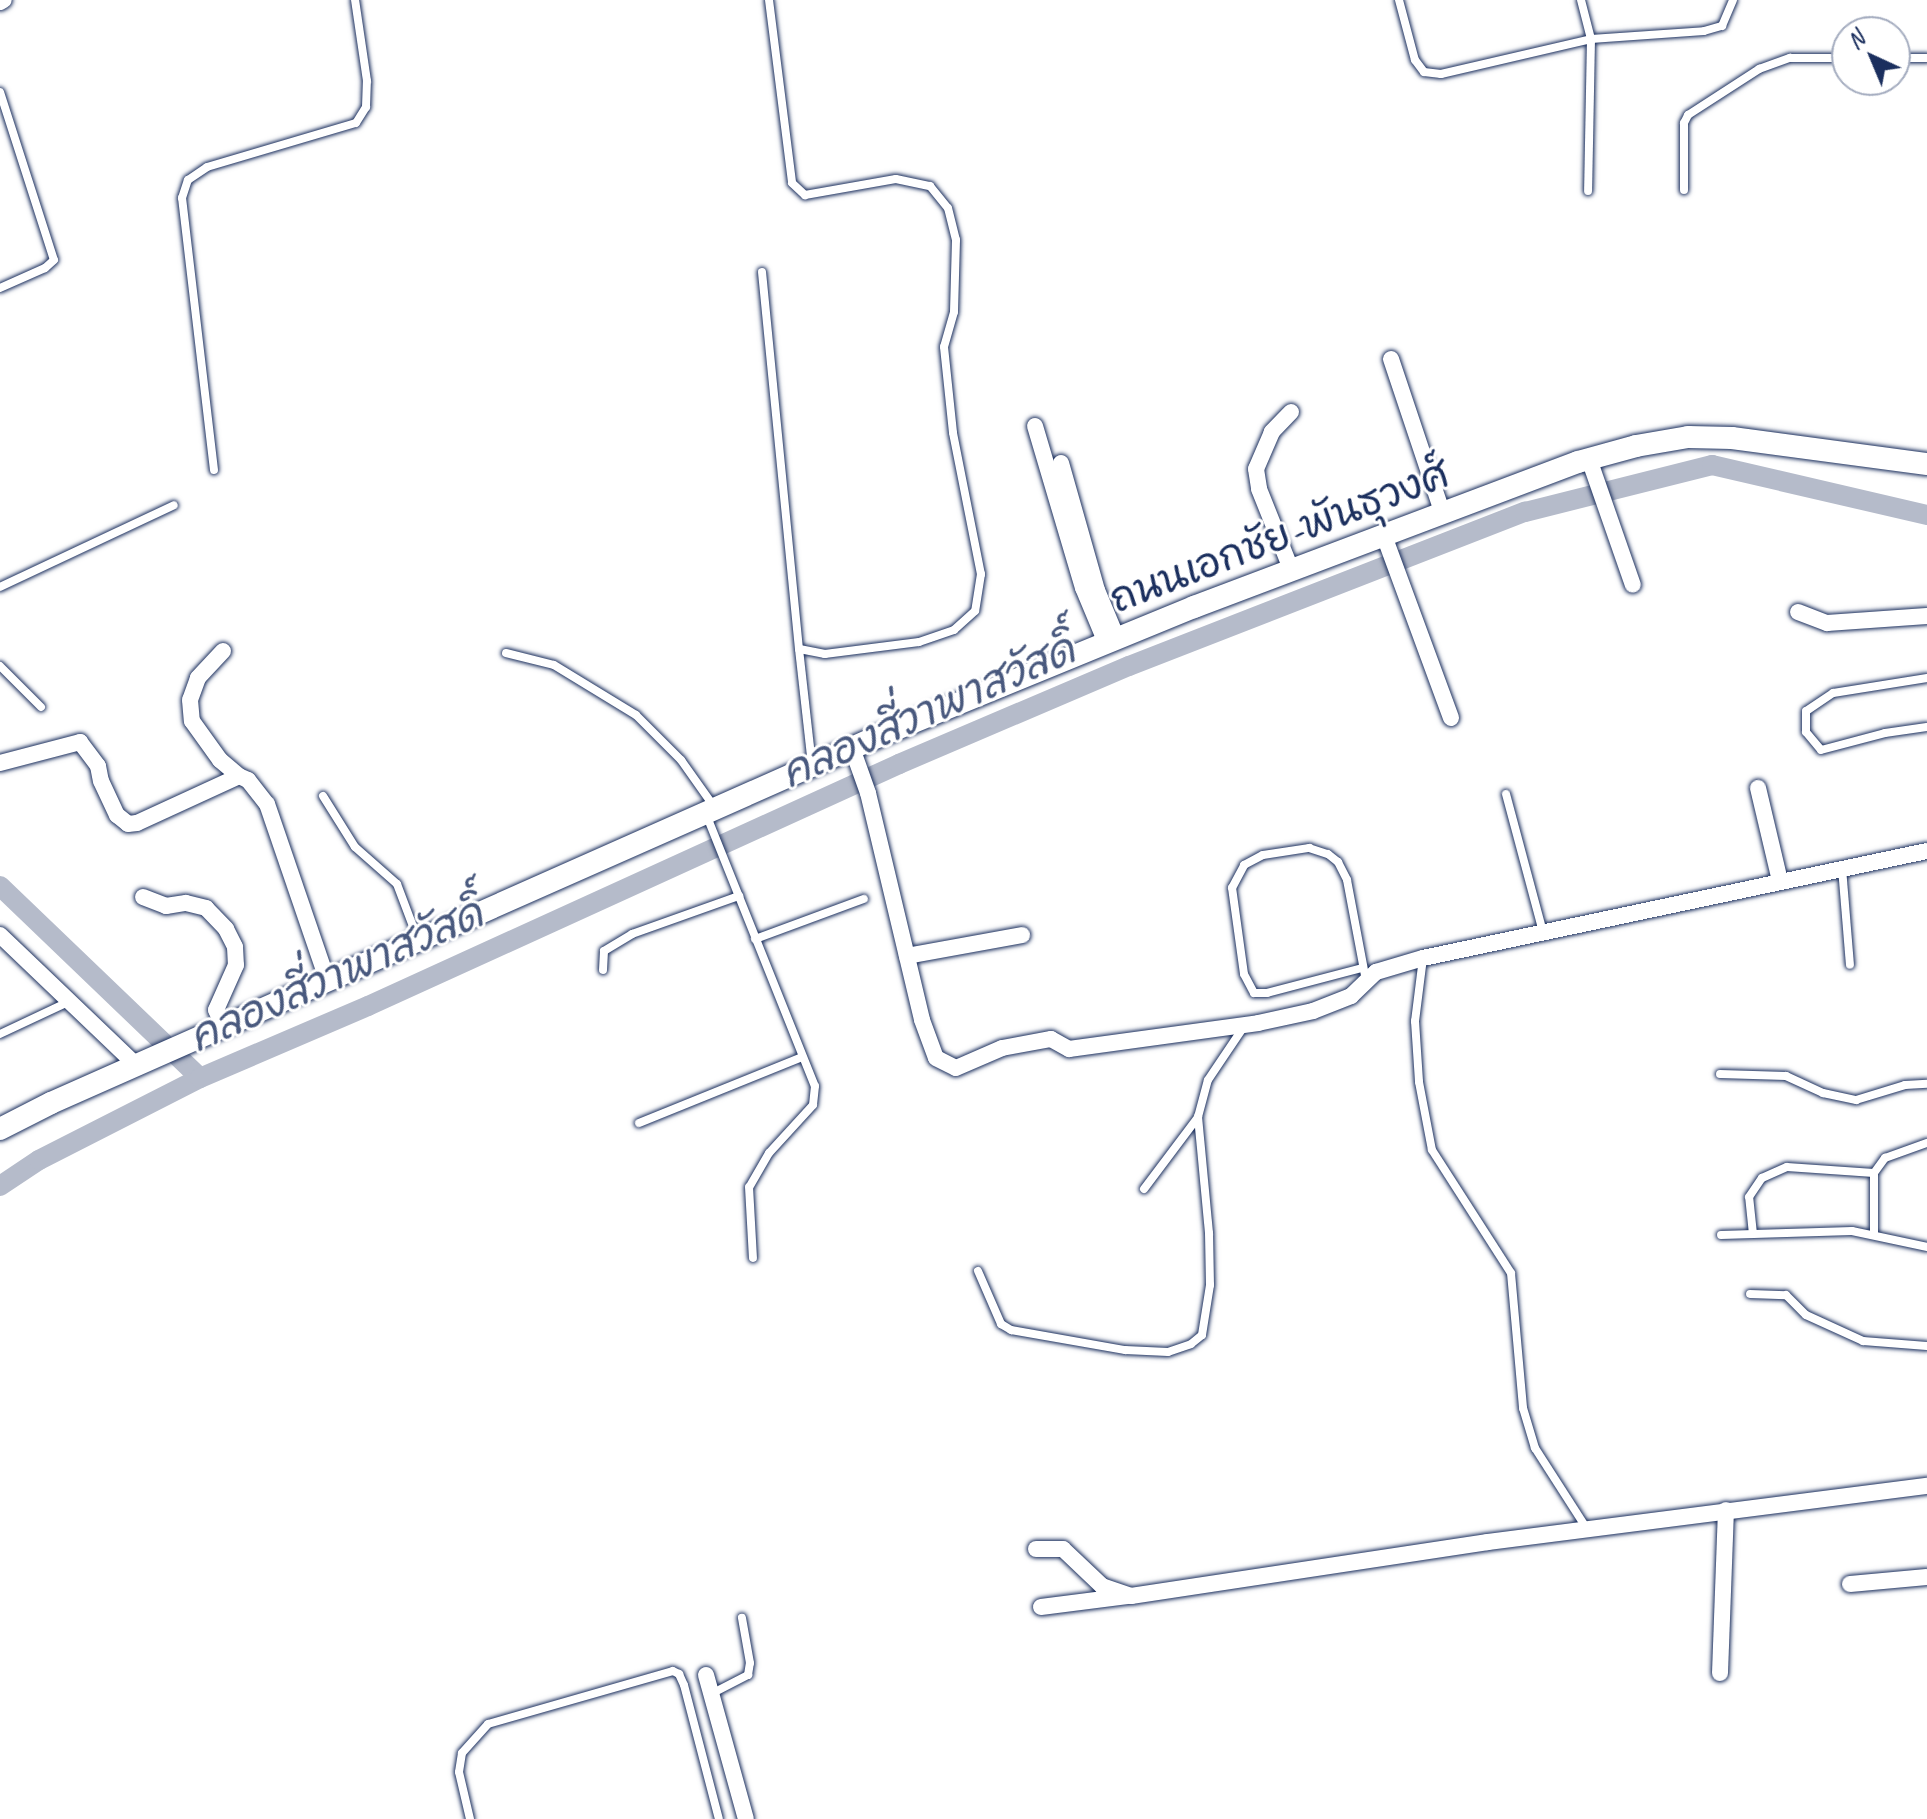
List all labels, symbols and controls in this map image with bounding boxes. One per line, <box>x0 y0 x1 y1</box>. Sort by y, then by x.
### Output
north arrow <box>1831 16 1911 96</box>
text: N <box>1841 25 1870 55</box>
street label: ถนนเอกชัย-พันธุวงศ์ <box>1103 450 1455 624</box>
water label: คลองสี่วาพาสวัสดิ์ <box>773 625 1083 799</box>
water label: คลองสี่วาพาสวัสดิ์ <box>181 889 491 1063</box>

